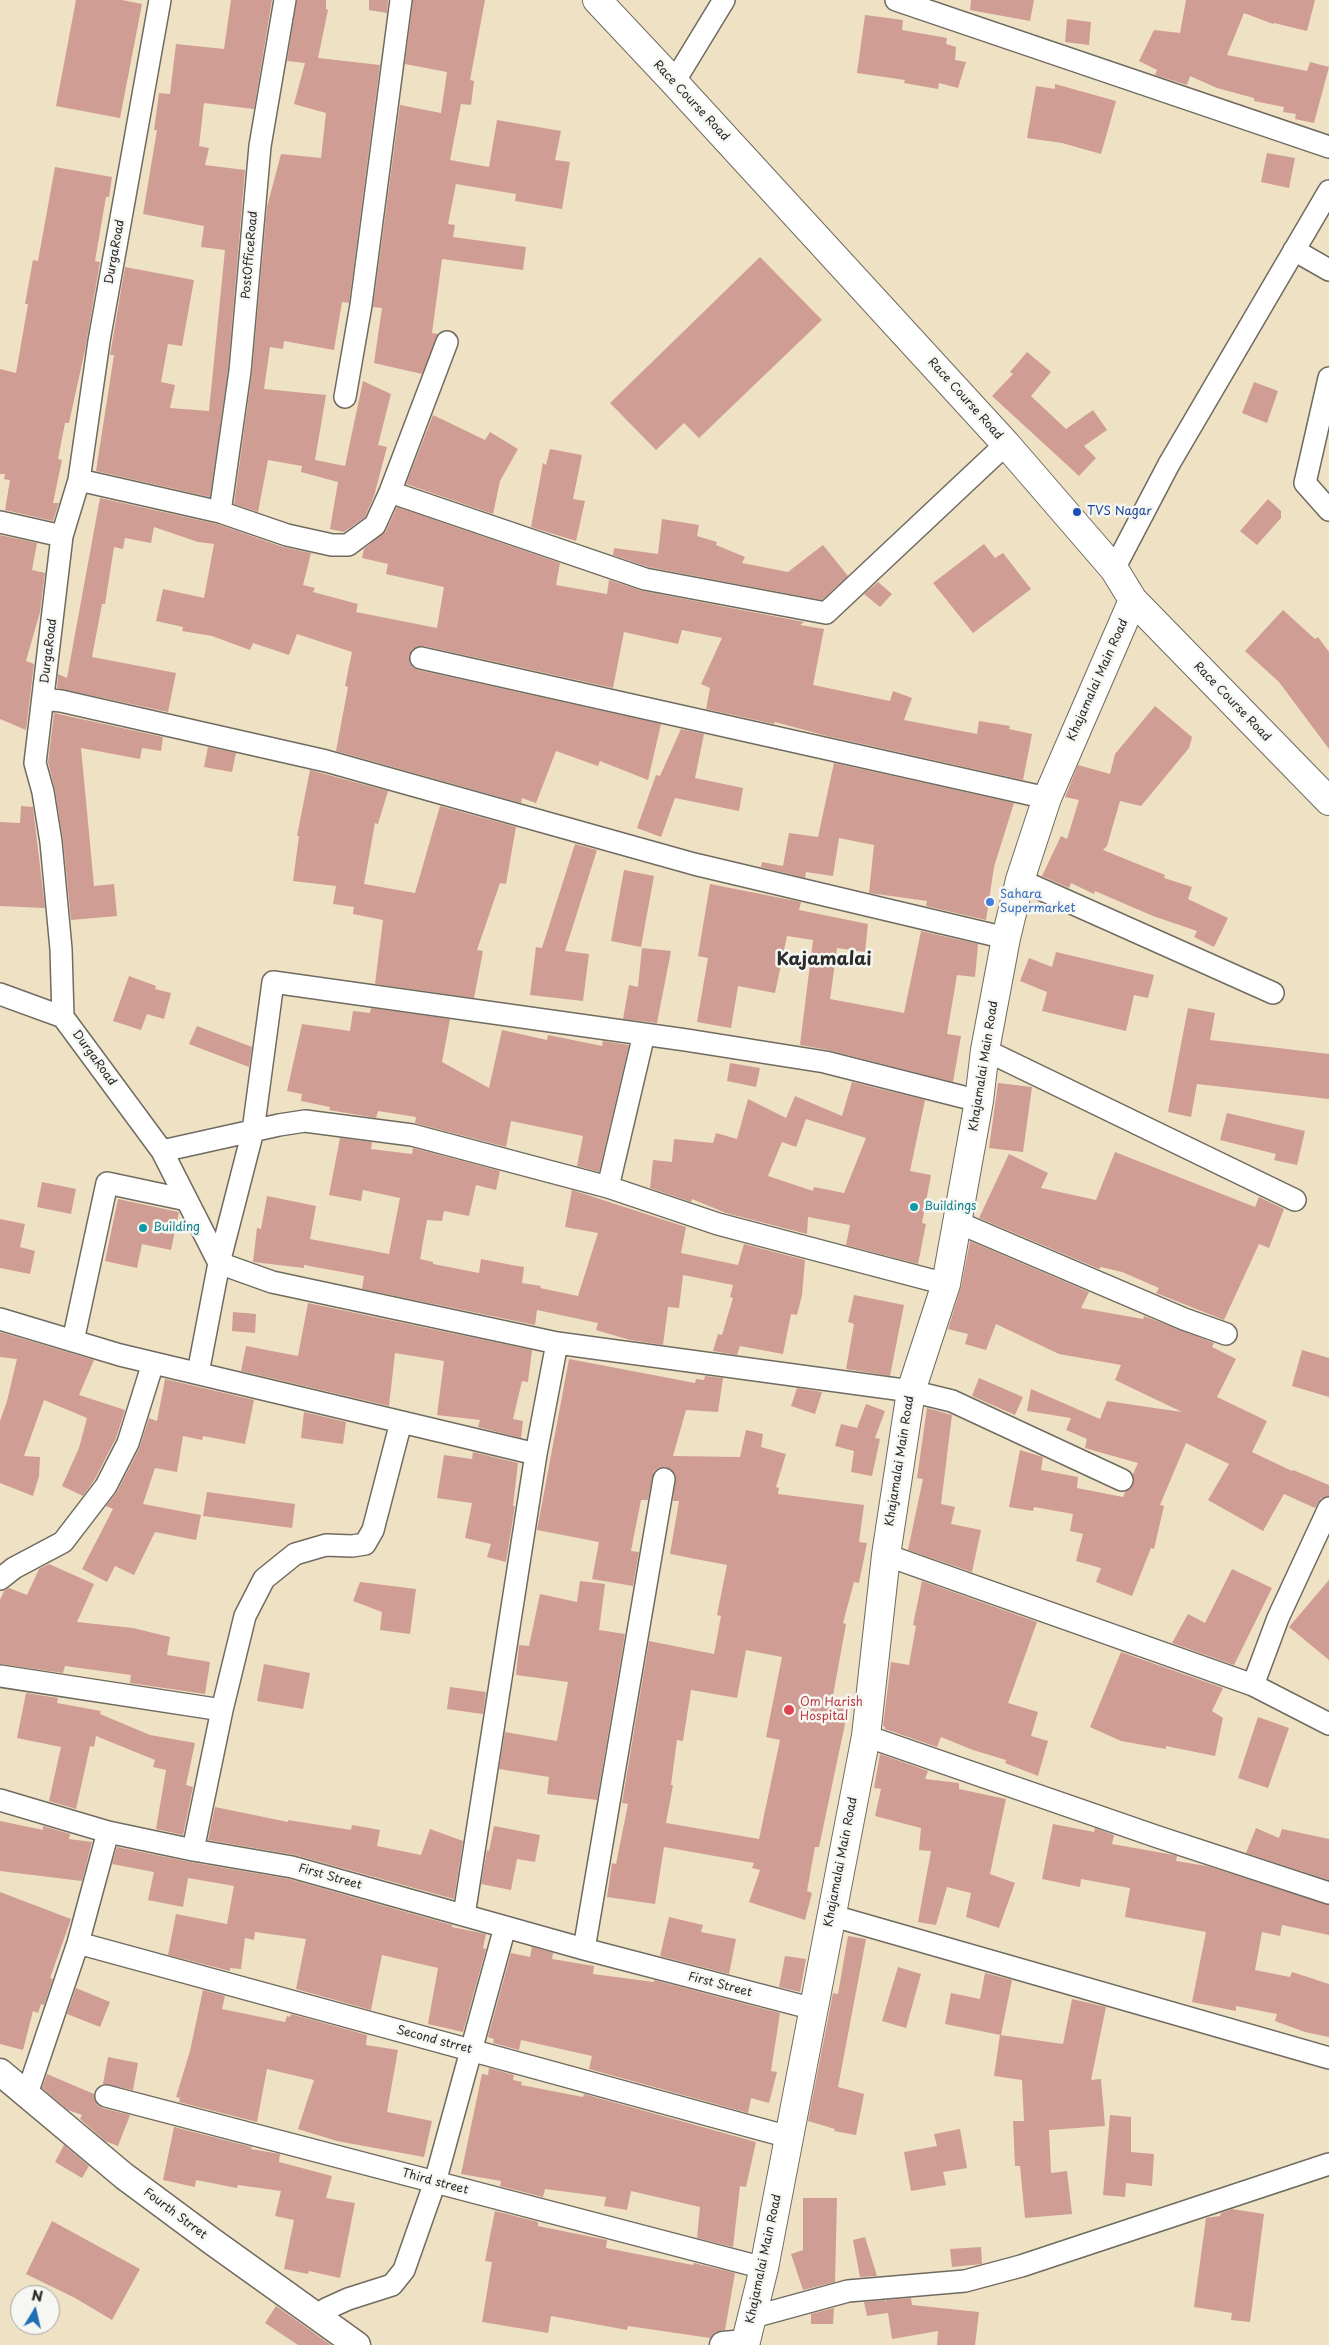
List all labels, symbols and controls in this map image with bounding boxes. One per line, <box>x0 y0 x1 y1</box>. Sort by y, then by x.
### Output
street label: Race Course Road <box>650 58 732 144</box>
street label: PostOfficeRoad <box>239 210 261 300</box>
street label: DurgaRoad <box>102 219 128 285</box>
street label: Race Course Road <box>925 355 1005 443</box>
place label: TVS Nagar <box>1087 505 1152 519</box>
marker: TVS Nagar <box>1071 506 1083 518</box>
street label: Khajamalai Main Road <box>1065 617 1131 743</box>
street label: DurgaRoad <box>38 618 60 684</box>
street label: Race Course Road <box>1190 659 1274 745</box>
place label: Sahara Supermarket <box>1000 888 1075 916</box>
marker: Sahara Supermarket <box>984 896 996 908</box>
district label: Kajamalai <box>777 949 871 971</box>
street label: Khajamalai Main Road <box>967 1000 1001 1132</box>
street label: DurgaRoad <box>69 1027 119 1089</box>
place label: Buildings <box>924 1200 977 1214</box>
marker: Buildings <box>908 1201 920 1213</box>
place label: Building <box>153 1221 200 1235</box>
marker: Building <box>137 1222 149 1234</box>
street label: Khajamalai Main Road <box>883 1395 917 1527</box>
place label: Om Harish Hospital <box>800 1696 863 1724</box>
marker: Om Harish Hospital <box>782 1703 796 1717</box>
street label: Khajamalai Main Road <box>821 1796 861 1928</box>
street label: First Street <box>297 1861 363 1893</box>
street label: First Street <box>687 1970 753 2000</box>
street label: Second strret <box>395 2023 473 2057</box>
street label: Third street <box>400 2166 470 2198</box>
street label: Fourth Strret <box>140 2185 210 2243</box>
street label: Khajamalai Main Road <box>743 2193 785 2325</box>
text: N <box>30 2284 44 2307</box>
north arrow <box>10 2285 60 2335</box>

